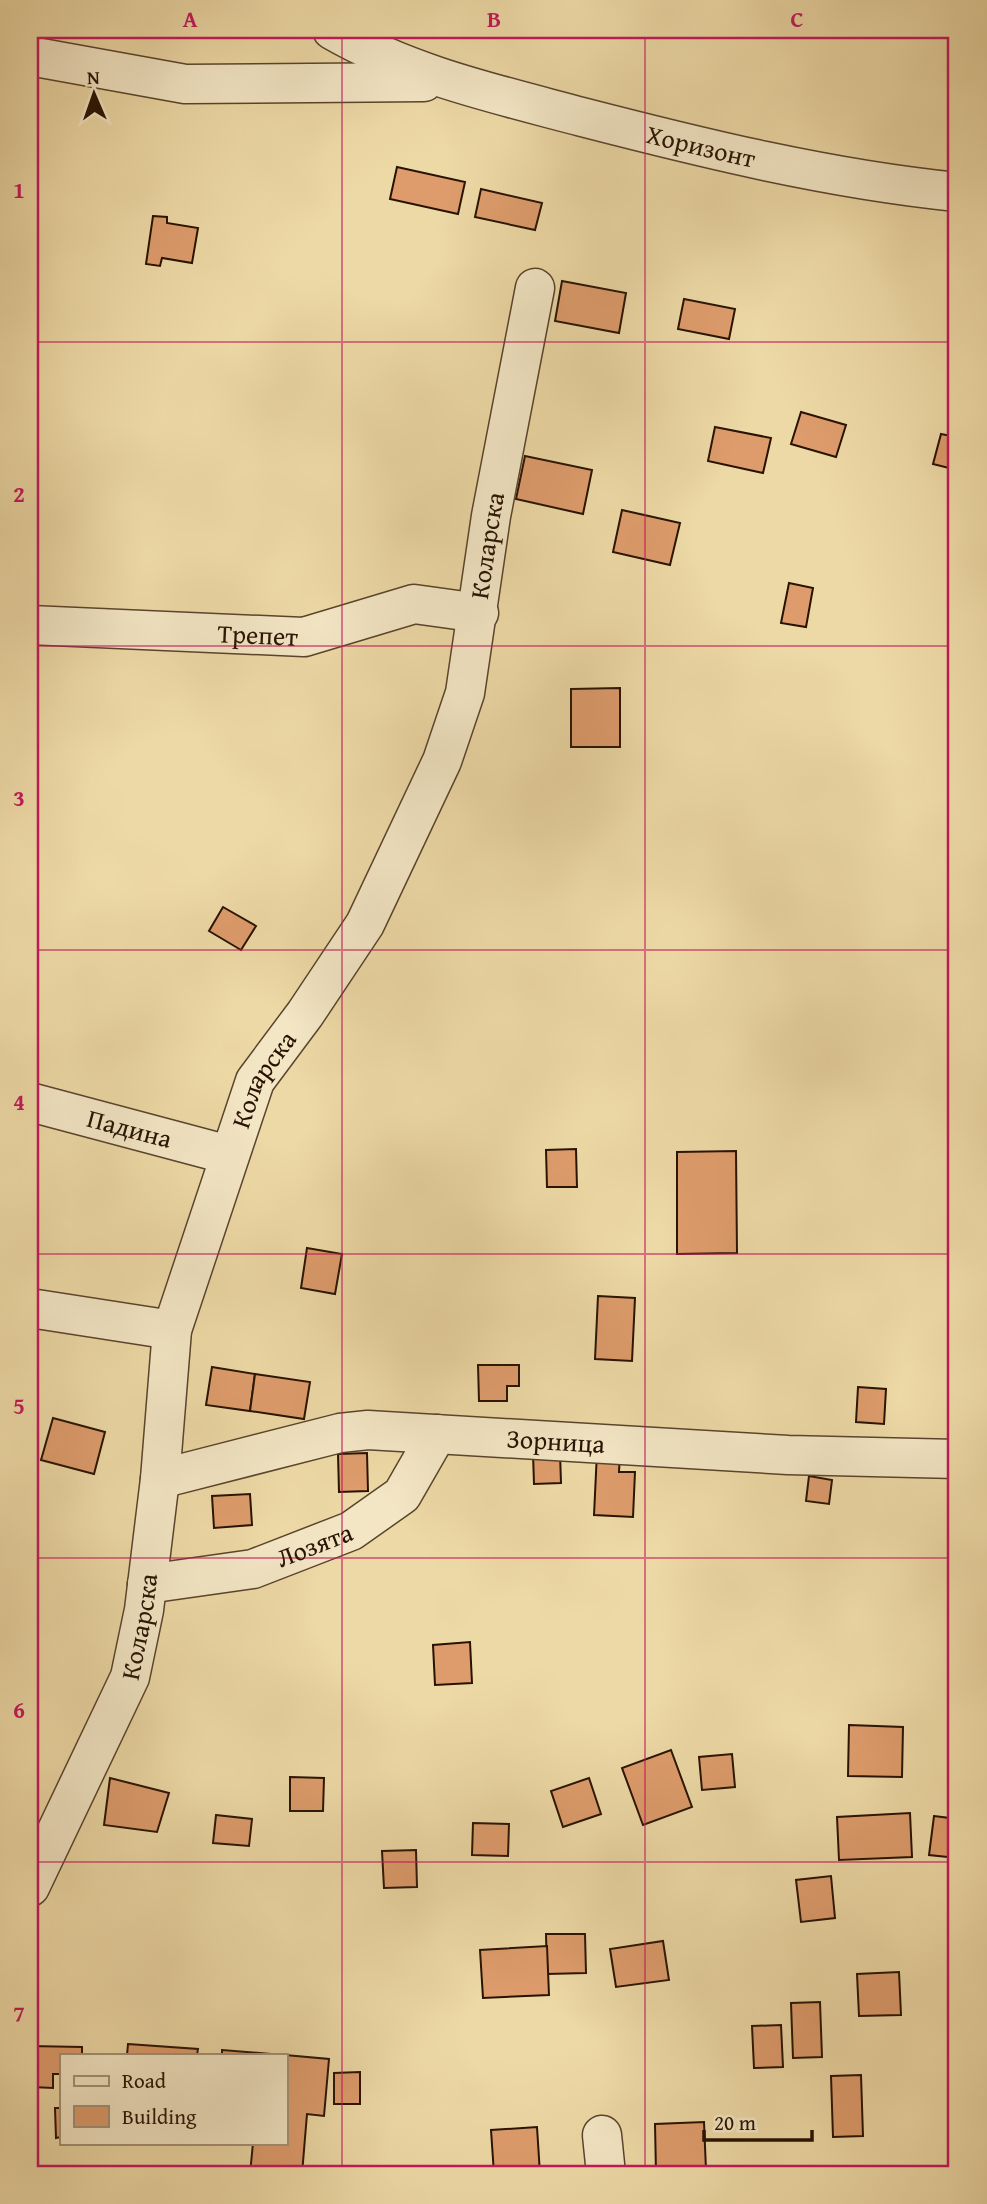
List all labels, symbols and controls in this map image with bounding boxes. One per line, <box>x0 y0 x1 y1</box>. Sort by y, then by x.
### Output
text: A <box>183 2 198 35</box>
text: B <box>487 2 501 35</box>
text: C <box>790 2 804 35</box>
north arrow <box>60 60 130 130</box>
text: N <box>87 63 101 91</box>
street label: Хоризонт <box>642 114 760 178</box>
text: 1 <box>13 173 25 206</box>
text: 2 <box>13 477 25 510</box>
street label: Коларска <box>459 488 514 601</box>
street label: Трепет <box>217 613 299 656</box>
text: 3 <box>13 781 25 814</box>
street label: Коларска <box>221 1021 306 1133</box>
text: 4 <box>13 1085 25 1118</box>
street label: Падина <box>83 1098 177 1158</box>
text: 5 <box>13 1389 25 1422</box>
street label: Зорница <box>505 1418 607 1463</box>
street label: Лозята <box>270 1512 359 1577</box>
street label: Коларска <box>110 1571 167 1683</box>
text: 6 <box>13 1693 25 1726</box>
text: 7 <box>13 1997 25 2030</box>
legend <box>60 2054 287 2144</box>
text: Road <box>122 2065 167 2096</box>
scale bar <box>704 2099 812 2143</box>
text: Building <box>122 2101 197 2132</box>
text: 20 m <box>714 2107 756 2138</box>

